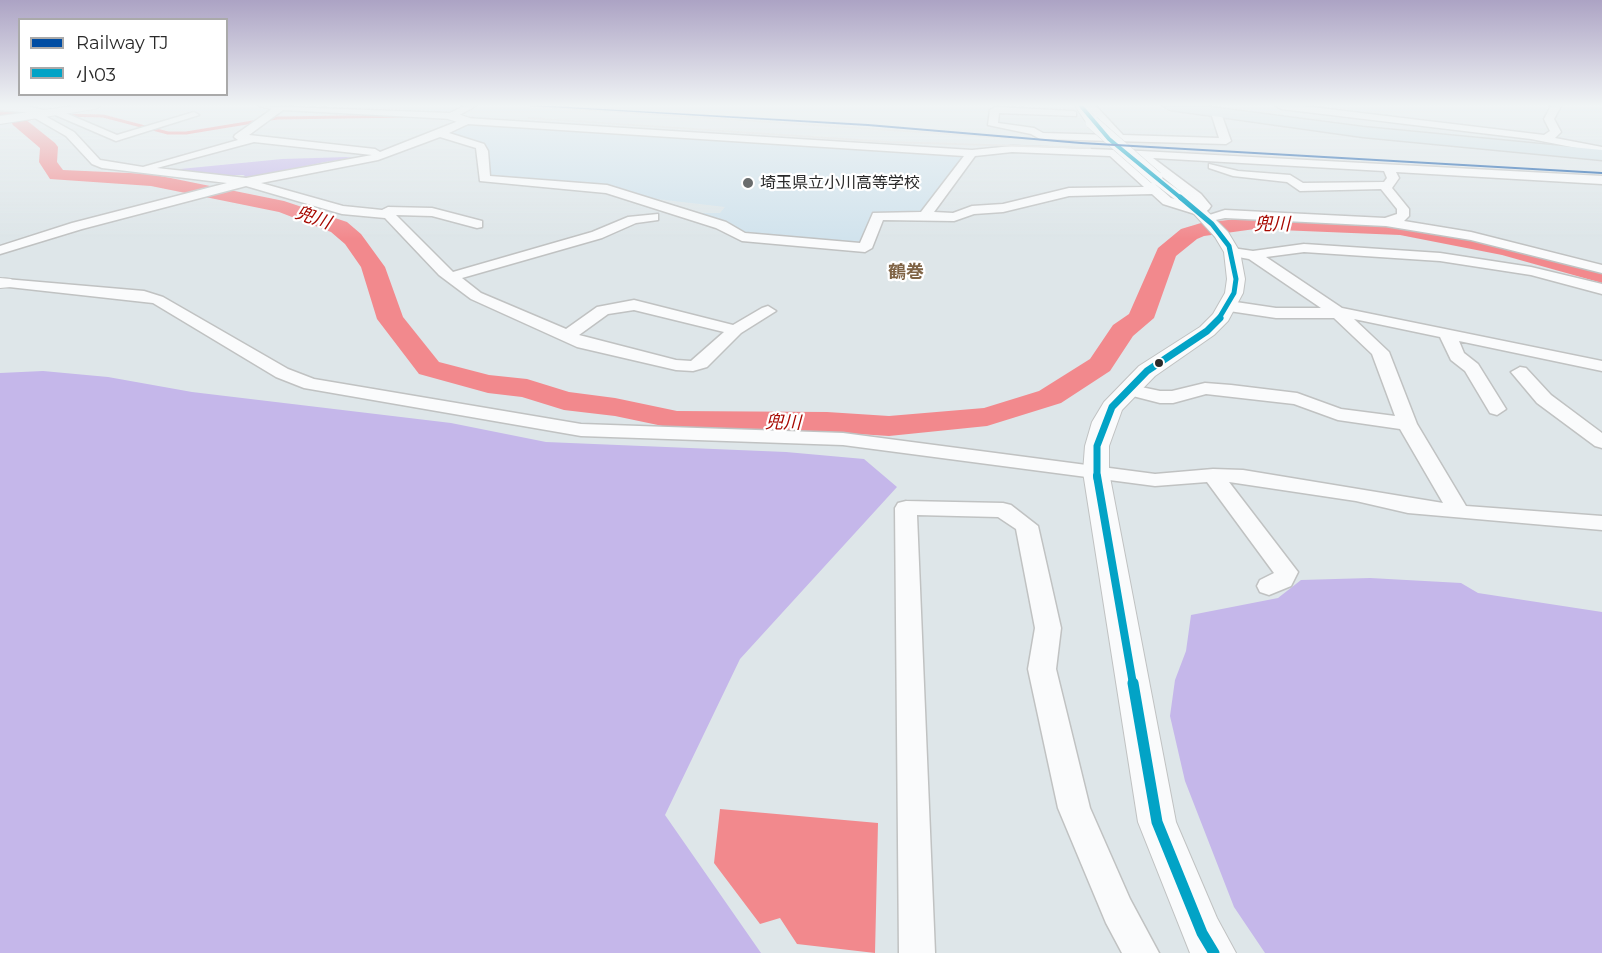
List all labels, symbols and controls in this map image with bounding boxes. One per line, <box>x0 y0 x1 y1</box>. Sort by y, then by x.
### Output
legend <box>18 18 228 96</box>
text: Railway TJ <box>76 32 169 54</box>
text: 小03 <box>76 64 116 86</box>
place label: 埼玉県立小川高等学校 <box>760 173 920 193</box>
marker: 埼玉県立小川高等学校 <box>741 176 755 190</box>
water label: 兜川 <box>292 202 334 234</box>
water label: 兜川 <box>1254 214 1290 236</box>
district label: 鶴巻 <box>888 262 924 284</box>
unlabelled marker <box>1153 357 1165 369</box>
water label: 兜川 <box>765 412 801 434</box>

